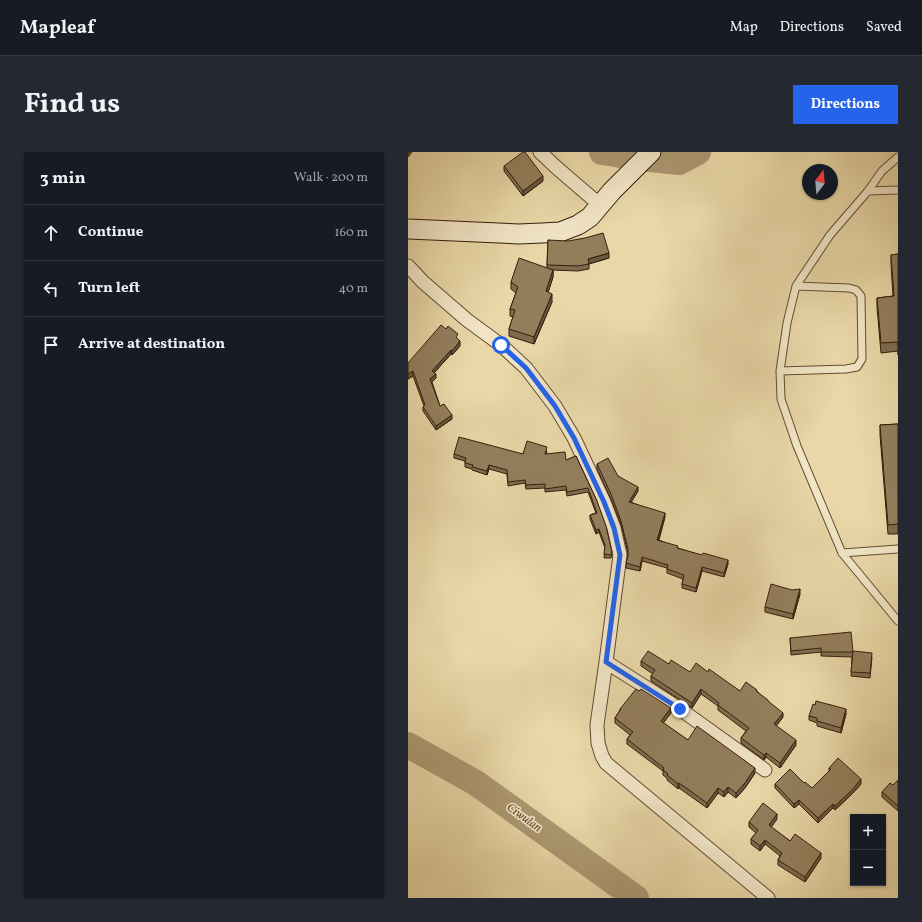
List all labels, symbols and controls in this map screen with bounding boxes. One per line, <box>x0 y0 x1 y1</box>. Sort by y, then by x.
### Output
text: Mapleaf <box>20 15 95 41</box>
text: Map <box>730 18 758 37</box>
text: Directions <box>780 18 844 37</box>
text: Saved <box>866 18 902 37</box>
text: Find us <box>24 85 120 124</box>
button: Directions <box>793 85 898 124</box>
north arrow <box>802 164 838 200</box>
text: 3 min <box>40 167 86 190</box>
text: Walk · 200 m <box>294 169 368 187</box>
icon: ahead <box>40 222 62 244</box>
text: Continue <box>78 222 143 243</box>
text: 160 m <box>334 224 368 242</box>
icon: left <box>40 278 62 300</box>
text: Turn left <box>78 278 140 299</box>
text: 40 m <box>339 280 368 298</box>
icon: arrive <box>40 334 62 356</box>
text: Arrive at destination <box>78 334 225 355</box>
route start <box>492 336 510 354</box>
route end <box>671 700 689 718</box>
water label: Ciwulan <box>503 800 545 836</box>
map controls <box>850 814 886 886</box>
button: + <box>850 814 886 850</box>
button: − <box>850 850 886 886</box>

